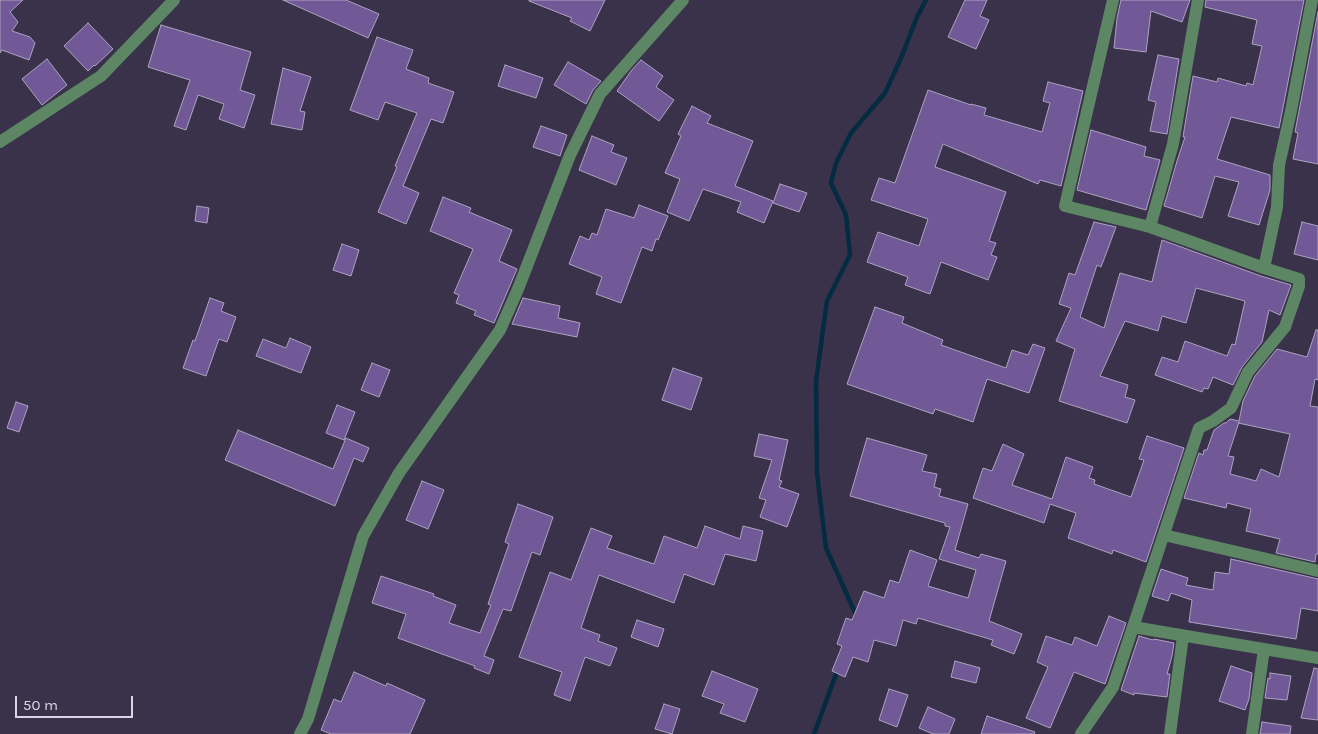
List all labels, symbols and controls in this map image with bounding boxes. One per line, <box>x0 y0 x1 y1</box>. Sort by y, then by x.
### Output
scale bar <box>18 686 135 718</box>
text: 50 m <box>23 696 58 714</box>

